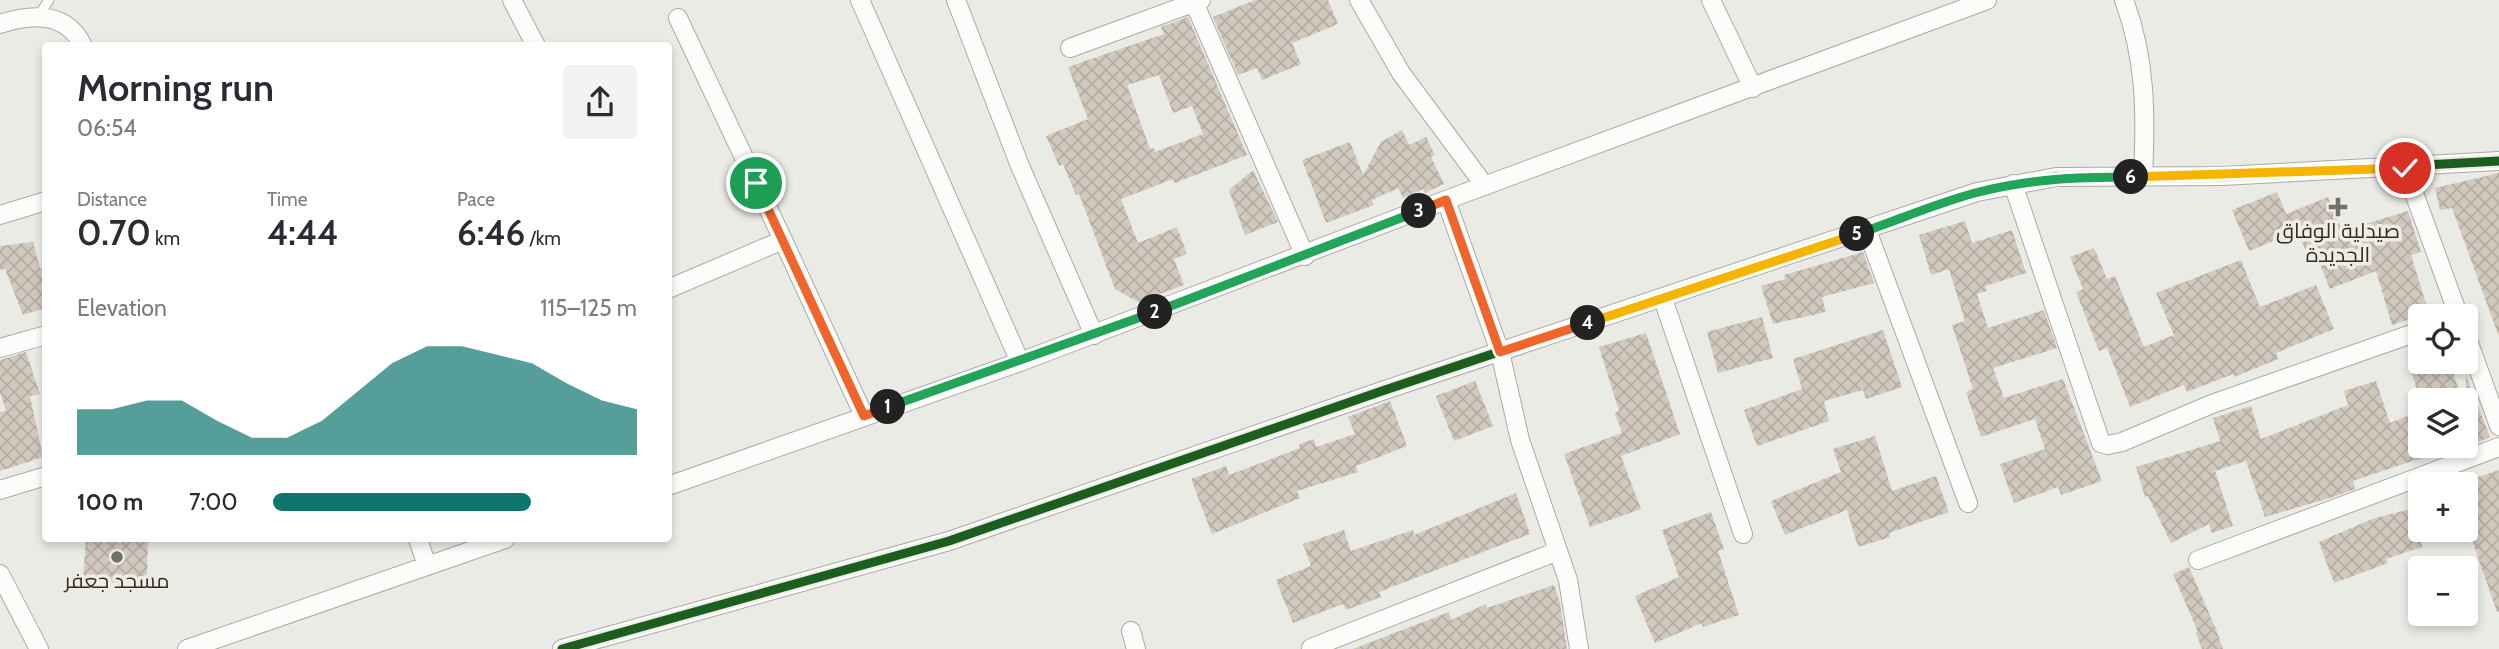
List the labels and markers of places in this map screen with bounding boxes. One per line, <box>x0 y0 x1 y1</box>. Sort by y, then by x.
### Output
pin <box>2375 138 2435 198</box>
pin <box>726 153 786 213</box>
pin: 6 <box>2114 160 2148 194</box>
pin: 3 <box>1402 194 1436 228</box>
marker: صيدلية الوفاق الجديدة <box>2330 199 2346 215</box>
pin: 5 <box>1840 216 1874 252</box>
place label: صيدلية الوفاق الجديدة <box>2276 218 2400 267</box>
pin: 2 <box>1138 294 1172 330</box>
pin: 4 <box>1570 306 1606 340</box>
pin: 1 <box>870 390 906 424</box>
marker: مسجد جعفر <box>109 549 125 565</box>
place label: مسجد جعفر <box>64 568 169 593</box>

